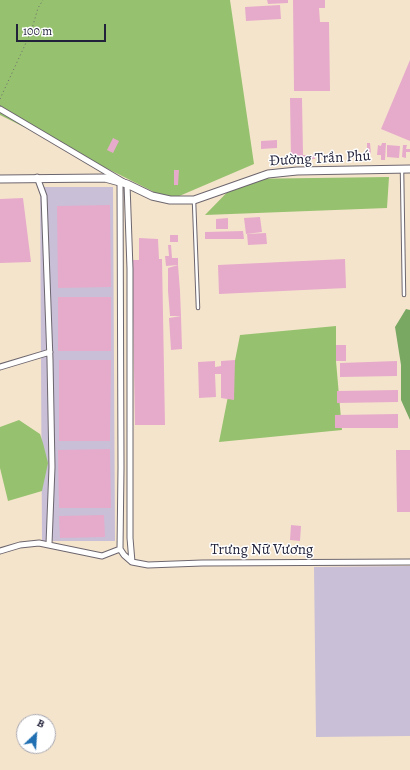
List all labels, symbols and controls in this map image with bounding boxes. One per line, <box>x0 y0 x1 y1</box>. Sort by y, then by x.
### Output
scale bar <box>18 16 108 42</box>
text: 100 m <box>23 23 52 39</box>
street label: Đường Trần Phú <box>269 147 371 171</box>
street label: Trưng Nữ Vương <box>211 541 313 559</box>
north arrow <box>16 714 56 754</box>
text: B <box>35 715 47 732</box>

